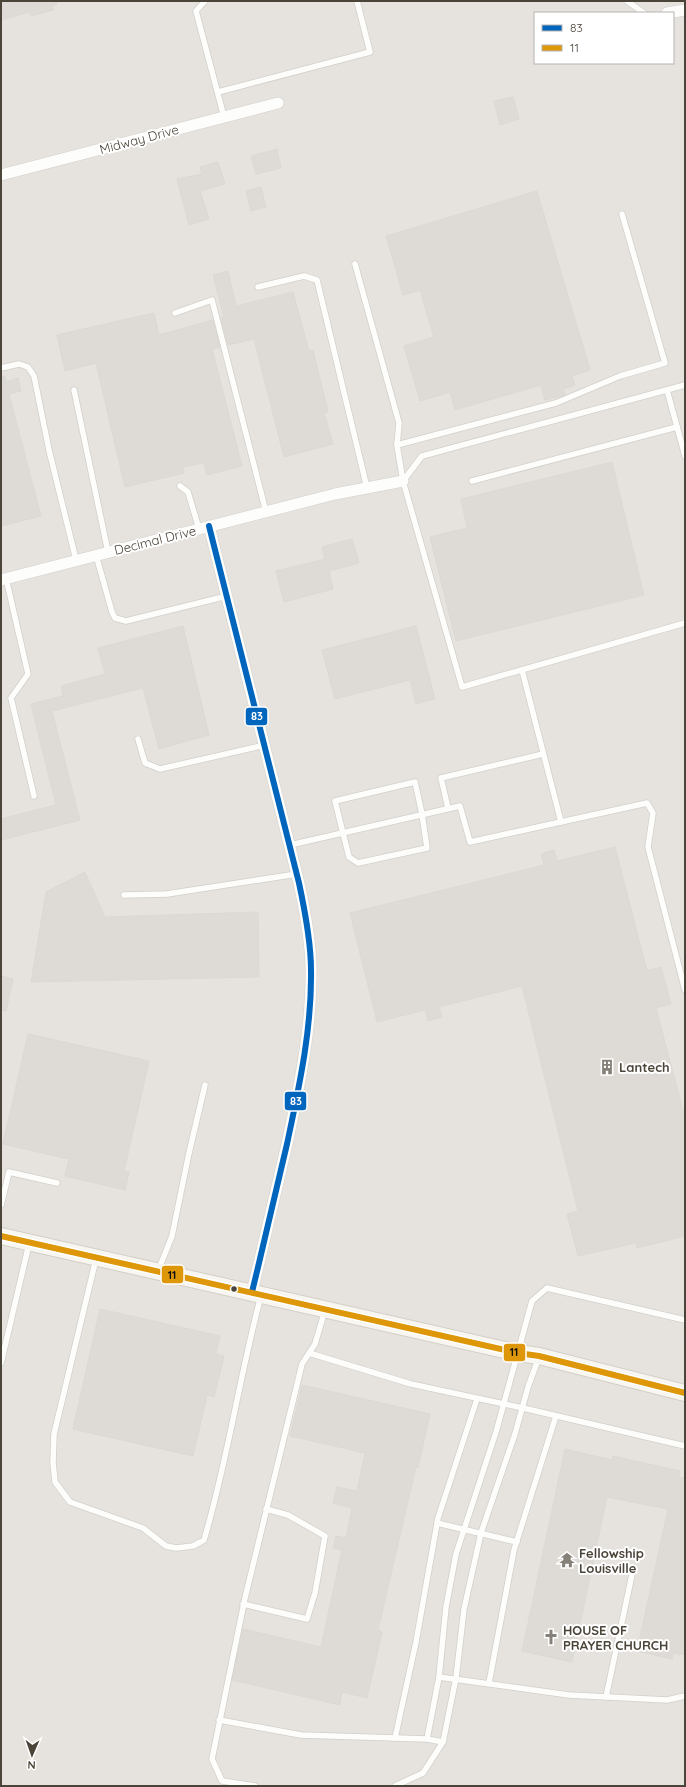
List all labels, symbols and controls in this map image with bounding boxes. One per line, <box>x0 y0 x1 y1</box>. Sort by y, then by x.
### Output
legend <box>534 12 674 64</box>
text: 83 <box>570 20 583 35</box>
text: 11 <box>570 40 579 55</box>
street label: Midway Drive <box>98 121 180 157</box>
street label: Decimal Drive <box>112 522 198 558</box>
line badge: 83 <box>245 707 268 726</box>
text: 83 <box>251 709 263 723</box>
building icon: Lantech <box>598 1058 616 1076</box>
place label: Lantech <box>619 1059 670 1075</box>
line badge: 83 <box>284 1091 307 1111</box>
text: 83 <box>290 1094 302 1108</box>
line badge: 11 <box>161 1265 184 1284</box>
text: 11 <box>168 1268 176 1282</box>
unlabelled marker <box>229 1284 239 1294</box>
line badge: 11 <box>503 1343 526 1362</box>
text: 11 <box>510 1345 518 1359</box>
place label: Fellowship Louisville <box>579 1545 644 1576</box>
temple icon: Fellowship Louisville <box>558 1551 576 1569</box>
place label: HOUSE OF PRAYER CHURCH <box>563 1622 668 1653</box>
church icon: HOUSE OF PRAYER CHURCH <box>542 1628 560 1646</box>
north arrow <box>12 1735 52 1775</box>
text: N <box>27 1758 36 1772</box>

